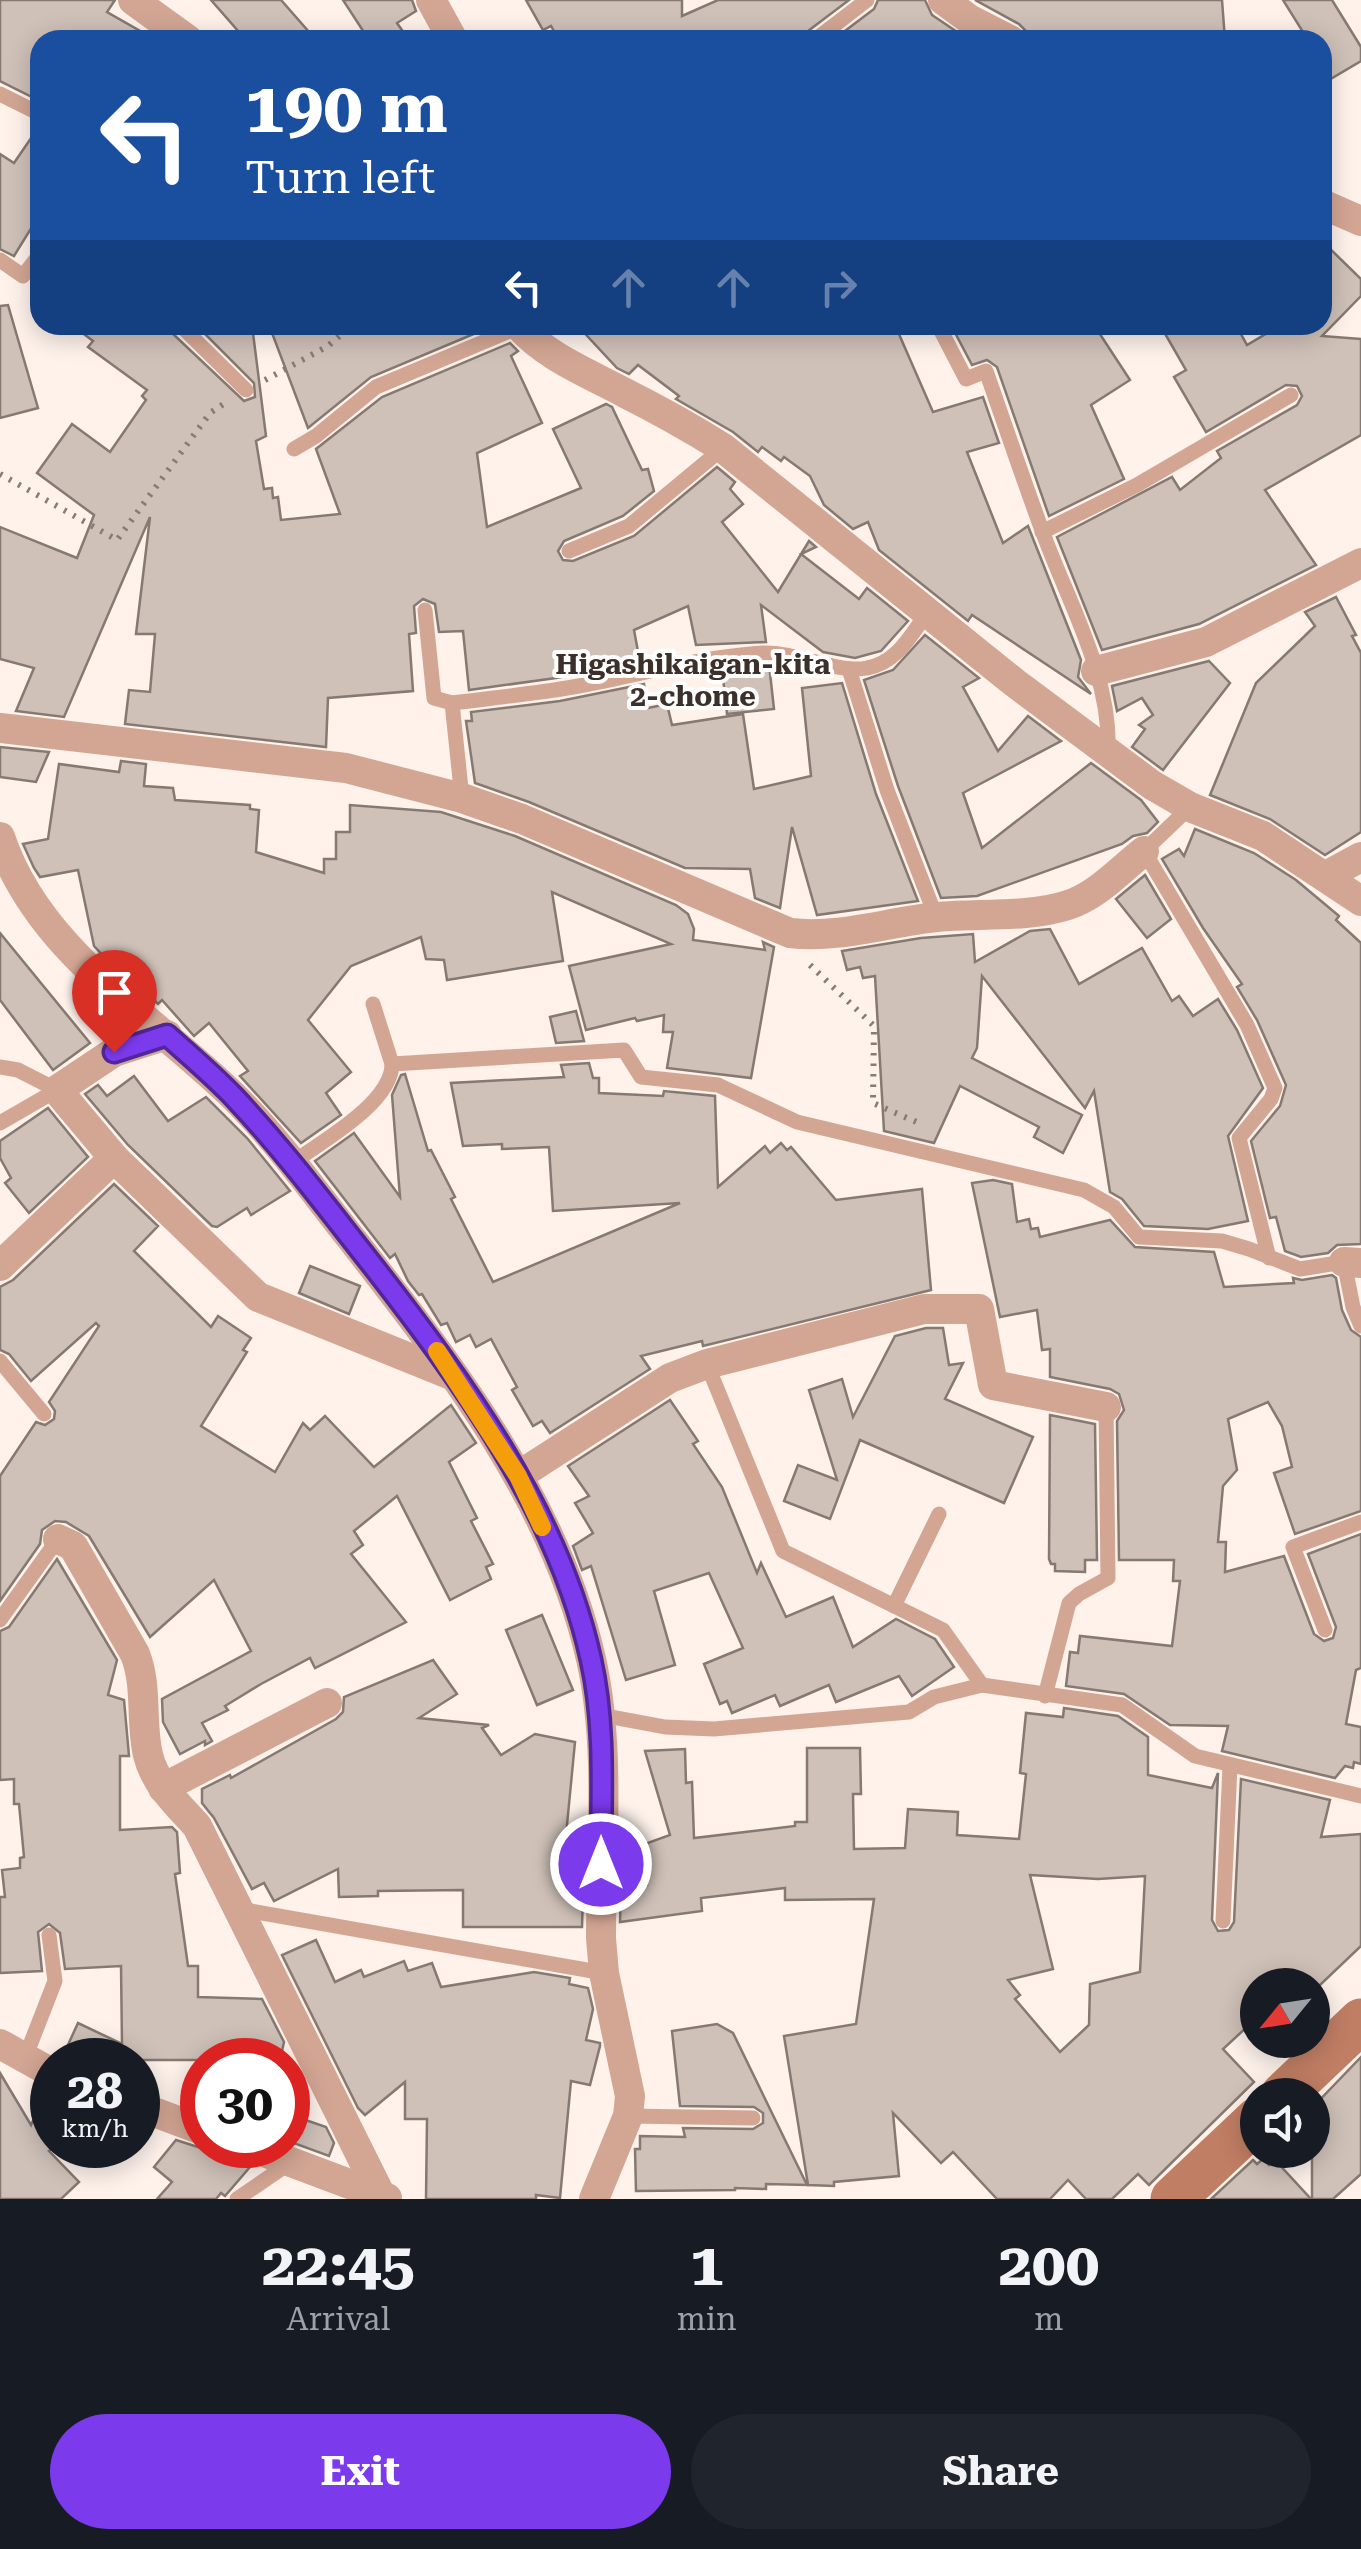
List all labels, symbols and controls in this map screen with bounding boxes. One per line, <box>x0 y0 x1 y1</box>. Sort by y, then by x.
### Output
text: 190 m <box>245 67 448 149</box>
icon: left <box>80 70 210 200</box>
text: Turn left <box>245 151 435 204</box>
icon: left <box>496 260 551 315</box>
icon: ahead <box>601 260 656 315</box>
icon: ahead <box>706 260 761 315</box>
icon: right <box>811 260 866 315</box>
district label: Higashikaigan-kita 2-chome <box>556 648 831 713</box>
pin <box>72 950 157 1053</box>
icon: arrive <box>87 965 142 1020</box>
position arrow <box>549 1812 653 1916</box>
north arrow <box>1240 1968 1330 2058</box>
map controls <box>1240 1968 1330 2168</box>
speed limit sign: 30 <box>180 2038 310 2168</box>
text: 28 <box>67 2062 123 2120</box>
button: sound <box>1240 2078 1330 2168</box>
text: km/h <box>62 2114 128 2143</box>
text: 22:45 <box>262 2229 415 2300</box>
text: 1 <box>690 2229 723 2300</box>
text: 200 <box>998 2229 1099 2300</box>
text: Arrival <box>286 2300 390 2338</box>
text: min <box>677 2300 737 2338</box>
text: m <box>1034 2300 1063 2338</box>
button: Exit <box>50 2414 671 2529</box>
button: Share <box>691 2414 1311 2529</box>

